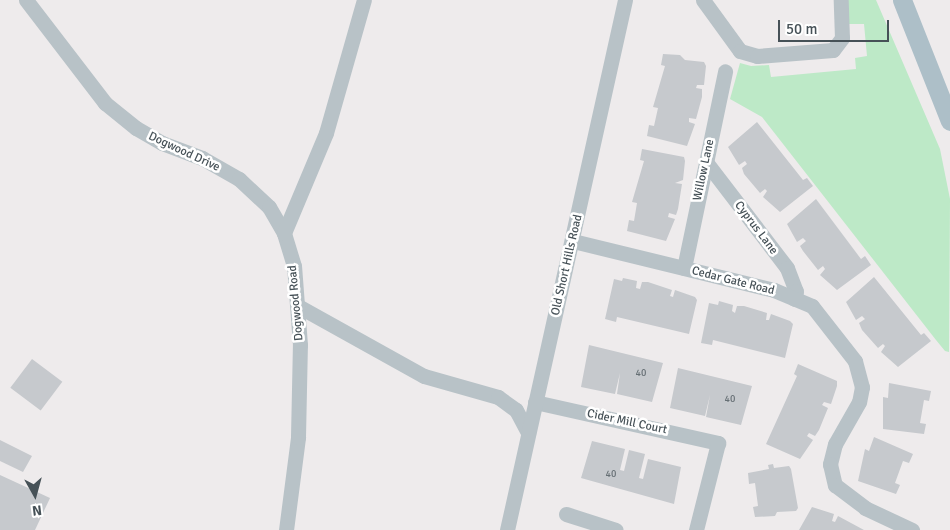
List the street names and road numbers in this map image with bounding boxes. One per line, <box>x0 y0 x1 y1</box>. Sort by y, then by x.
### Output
street label: Dogwood Drive <box>146 129 222 175</box>
street label: Willow Lane <box>690 138 718 202</box>
street label: Cyprus Lane <box>731 199 781 257</box>
street label: Old Short Hills Road <box>548 213 586 317</box>
street label: Cedar Gate Road <box>690 264 776 298</box>
street label: Dogwood Road <box>286 265 306 341</box>
street label: Cider Mill Court <box>586 407 668 437</box>

